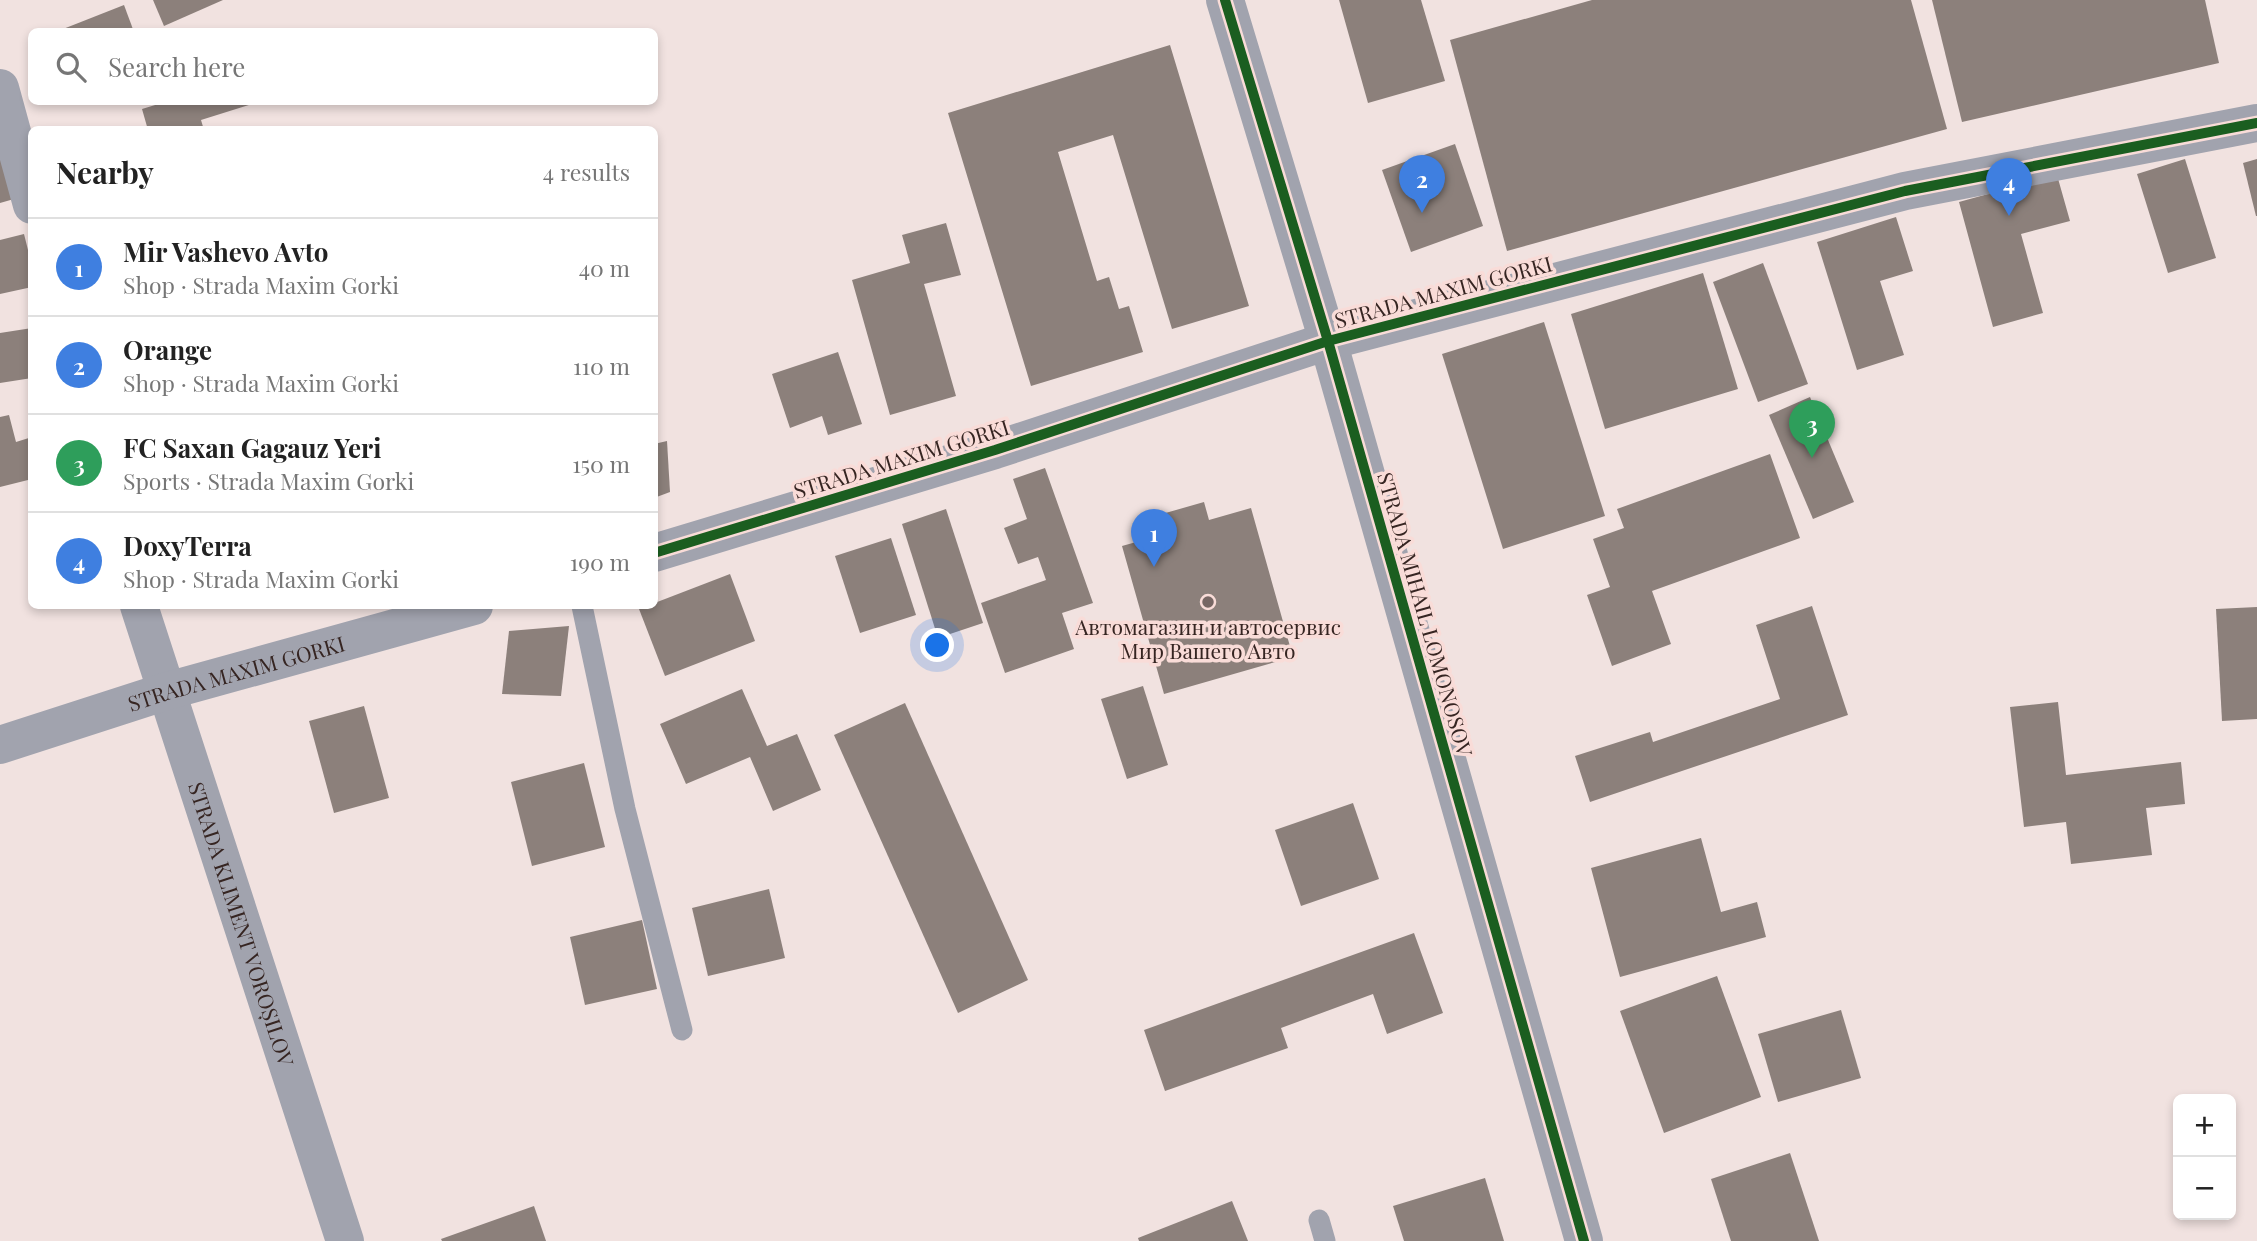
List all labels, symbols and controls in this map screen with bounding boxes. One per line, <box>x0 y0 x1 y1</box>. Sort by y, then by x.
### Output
search box <box>28 28 658 105</box>
icon: search <box>52 48 90 86</box>
text: Search here <box>108 49 245 84</box>
text: Nearby <box>56 152 154 192</box>
pin: 2 <box>1399 155 1445 213</box>
text: 4 results <box>543 156 630 187</box>
pin: 4 <box>1986 158 2032 216</box>
text: Mir Vashevo Avto <box>123 234 328 269</box>
street label: STRADA MAXIM GORKI <box>1331 248 1555 334</box>
text: 1 <box>75 252 83 283</box>
text: 40 m <box>579 252 630 283</box>
text: Shop · Strada Maxim Gorki <box>123 269 399 300</box>
text: Orange <box>123 332 212 367</box>
text: 2 <box>73 350 85 381</box>
text: 110 m <box>573 350 630 381</box>
text: Shop · Strada Maxim Gorki <box>123 367 399 398</box>
pin: 3 <box>1789 400 1835 458</box>
street label: STRADA MAXIM GORKI <box>790 412 1012 504</box>
text: FC Saxan Gagauz Yeri <box>123 430 381 465</box>
text: 3 <box>73 448 85 479</box>
text: 150 m <box>572 448 630 479</box>
text: Sports · Strada Maxim Gorki <box>123 465 414 496</box>
street label: STRADA MIHAIL LOMONOSOV <box>1372 469 1480 760</box>
pin: 1 <box>1131 509 1177 567</box>
text: DoxyTerra <box>123 528 252 563</box>
text: 4 <box>73 546 85 577</box>
text: 190 m <box>570 546 630 577</box>
text: Shop · Strada Maxim Gorki <box>123 563 399 594</box>
marker: Автомагазин и автосервис Мир Вашего Авто <box>1200 594 1216 610</box>
place label: Автомагазин и автосервис Мир Вашего Авто <box>1074 612 1341 664</box>
your location <box>920 628 954 662</box>
street label: STRADA MAXIM GORKI <box>124 629 348 717</box>
street label: STRADA KLIMENT VOROȘILOV <box>183 778 301 1070</box>
map controls <box>2173 1094 2236 1220</box>
button: + <box>2173 1094 2236 1157</box>
button: − <box>2173 1157 2236 1220</box>

